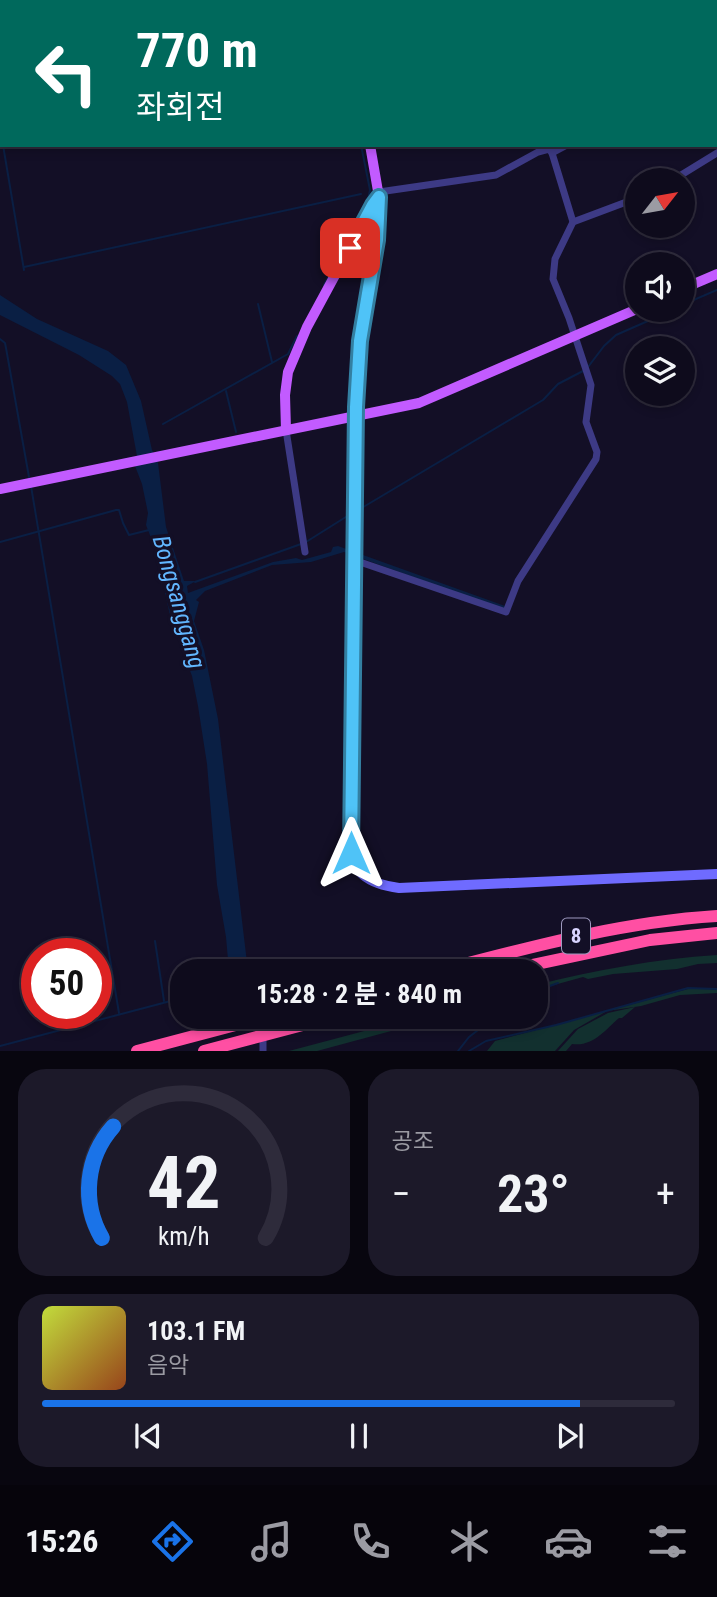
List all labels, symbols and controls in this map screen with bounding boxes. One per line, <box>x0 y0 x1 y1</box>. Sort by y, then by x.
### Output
text: 770 m <box>136 22 258 79</box>
icon: left <box>21 28 112 119</box>
text: 좌회전 <box>136 88 224 126</box>
north arrow <box>625 168 695 238</box>
map controls <box>625 168 695 406</box>
pin <box>320 218 380 278</box>
icon: arrive <box>331 229 369 267</box>
button: sound <box>625 252 695 322</box>
button: layers <box>625 336 695 406</box>
water label: Bongsanggang <box>147 532 211 672</box>
position arrow <box>314 816 388 890</box>
road number: 8 <box>562 918 590 954</box>
speed limit sign: 50 <box>21 938 112 1029</box>
text: 15:28 · 2 분 · 840 m <box>256 979 462 1009</box>
text: 공조 <box>392 1128 434 1155</box>
text: 42 <box>147 1141 221 1227</box>
text: 23° <box>497 1164 570 1225</box>
text: − <box>392 1172 411 1216</box>
text: + <box>656 1172 675 1216</box>
text: km/h <box>158 1222 209 1251</box>
text: 103.1 FM <box>147 1316 245 1346</box>
text: 음악 <box>147 1352 189 1379</box>
icon: previous <box>129 1417 167 1455</box>
icon: pause <box>340 1417 378 1455</box>
icon: next <box>551 1417 589 1455</box>
icon: directions <box>148 1517 197 1566</box>
icon: music <box>247 1517 296 1566</box>
icon: phone <box>346 1517 395 1566</box>
icon: climate <box>445 1517 494 1566</box>
icon: car <box>544 1517 593 1566</box>
icon: filters <box>643 1517 692 1566</box>
text: 15:26 <box>25 1522 98 1560</box>

